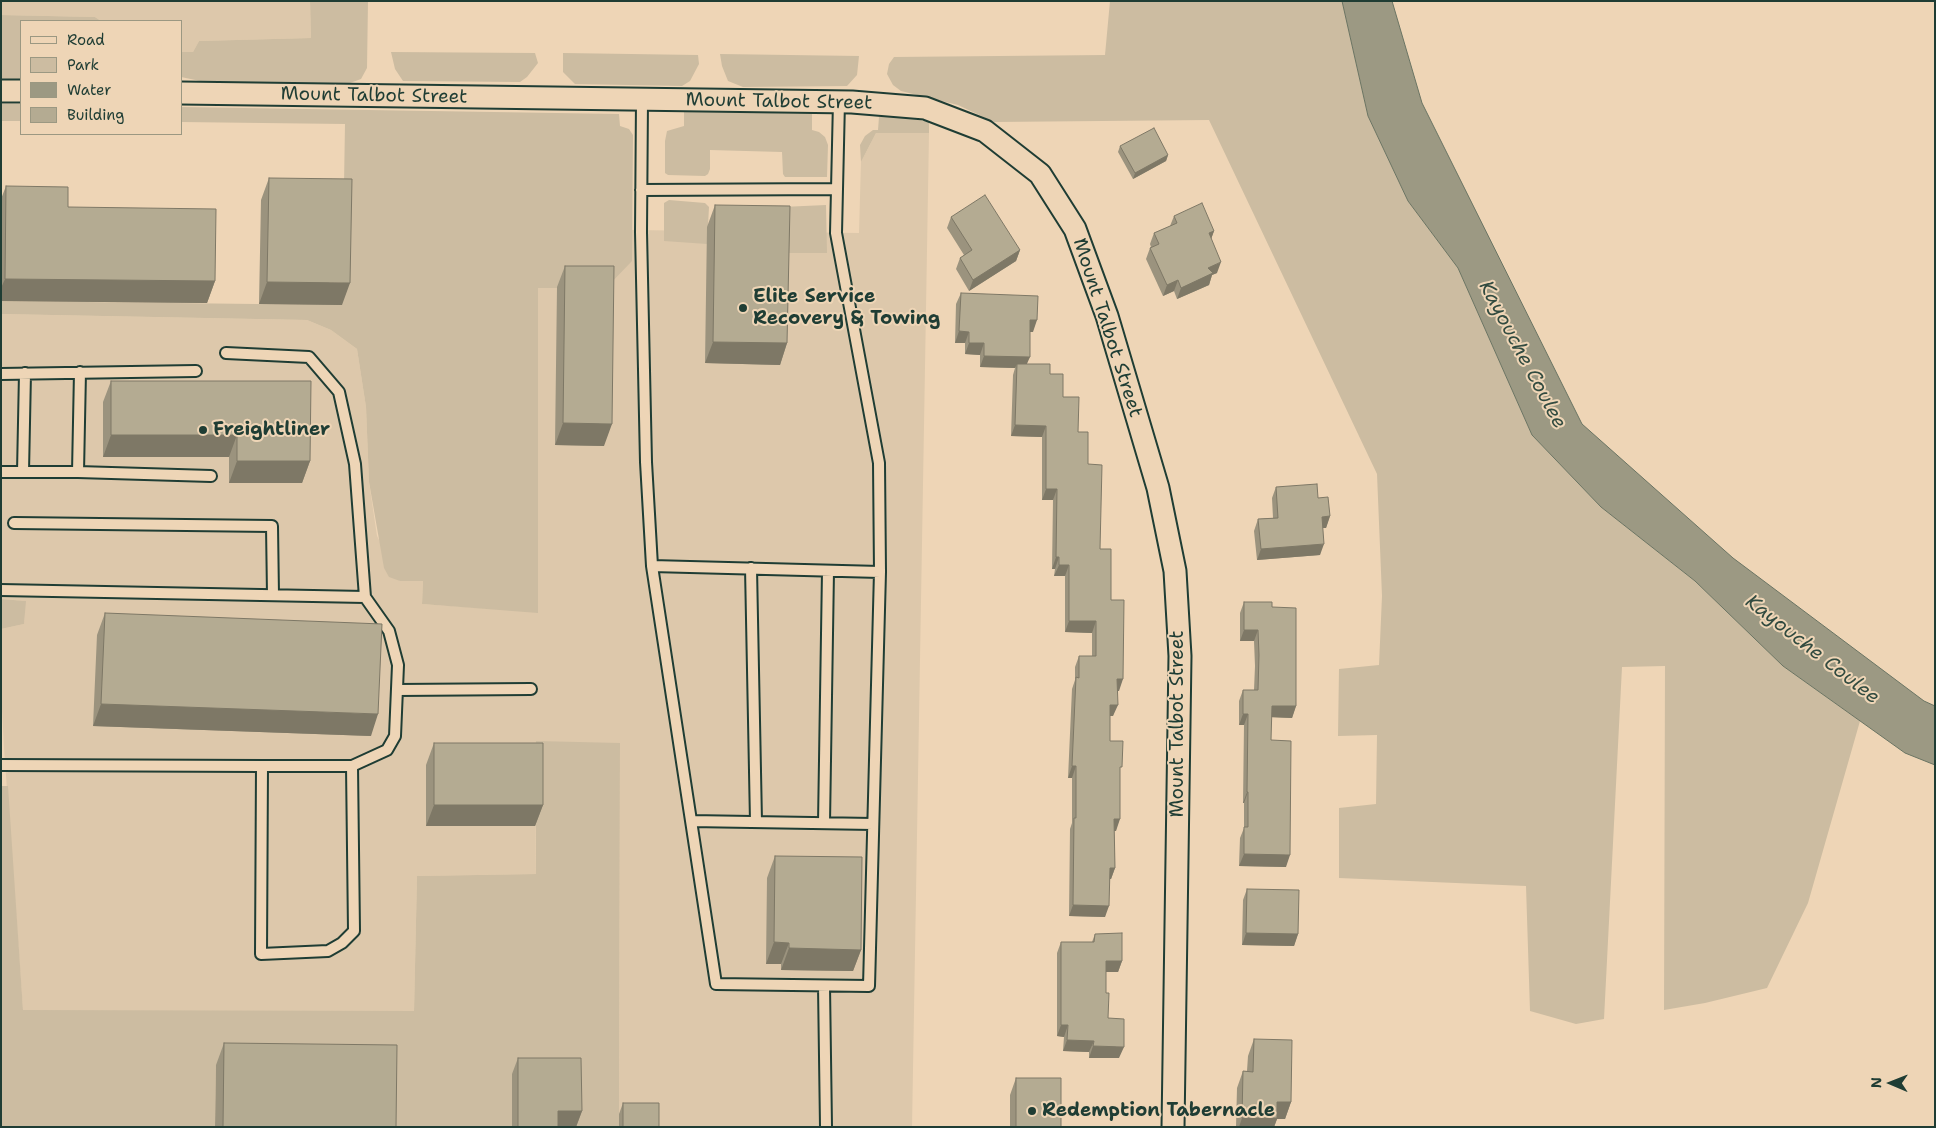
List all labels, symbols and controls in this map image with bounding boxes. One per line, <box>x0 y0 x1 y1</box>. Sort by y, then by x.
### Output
legend <box>20 20 182 135</box>
text: Road <box>67 30 105 50</box>
text: Park <box>67 55 99 75</box>
text: Water <box>67 80 111 100</box>
street label: Mount Talbot Street <box>280 83 468 109</box>
street label: Mount Talbot Street <box>685 89 873 115</box>
text: Building <box>67 105 124 125</box>
street label: Mount Talbot Street <box>1067 236 1147 420</box>
water label: Kayouche Coulee <box>1473 277 1571 433</box>
place label: Elite Service Recovery & Towing <box>753 286 940 330</box>
marker: Elite Service Recovery & Towing <box>737 302 749 314</box>
place label: Freightliner <box>213 419 330 441</box>
marker: Freightliner <box>197 424 209 436</box>
water label: Kayouche Coulee <box>1740 590 1884 710</box>
street label: Mount Talbot Street <box>1167 631 1189 817</box>
north arrow <box>1866 1058 1916 1108</box>
text: N <box>1867 1077 1885 1088</box>
place label: Redemption Tabernacle <box>1042 1100 1275 1122</box>
marker: Redemption Tabernacle <box>1026 1105 1038 1117</box>

